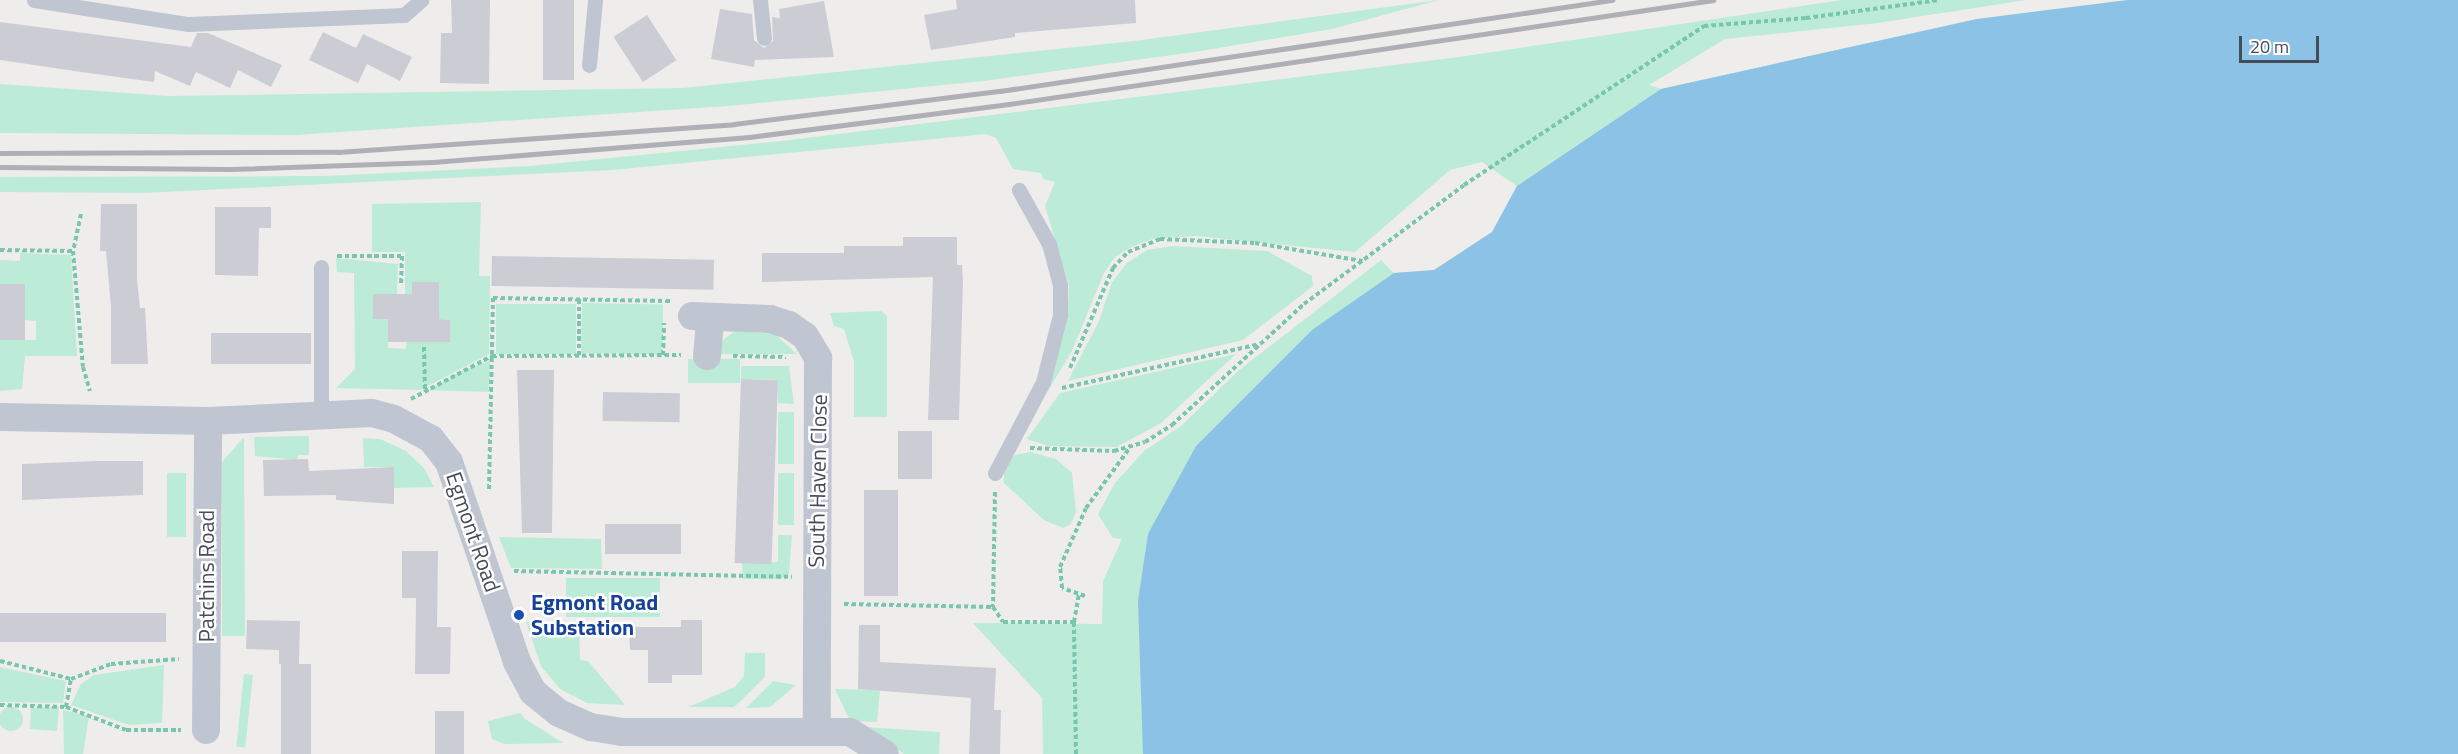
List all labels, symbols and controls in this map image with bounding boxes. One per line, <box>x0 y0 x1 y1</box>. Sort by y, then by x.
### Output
scale bar <box>2242 24 2322 62</box>
text: 20 m <box>2250 33 2289 60</box>
street label: South Haven Close <box>803 394 833 568</box>
street label: Egmont Road <box>440 469 506 595</box>
street label: Patchins Road <box>194 510 220 642</box>
place label: Egmont Road Substation <box>531 589 658 640</box>
marker: Egmont Road Substation <box>512 608 526 622</box>

